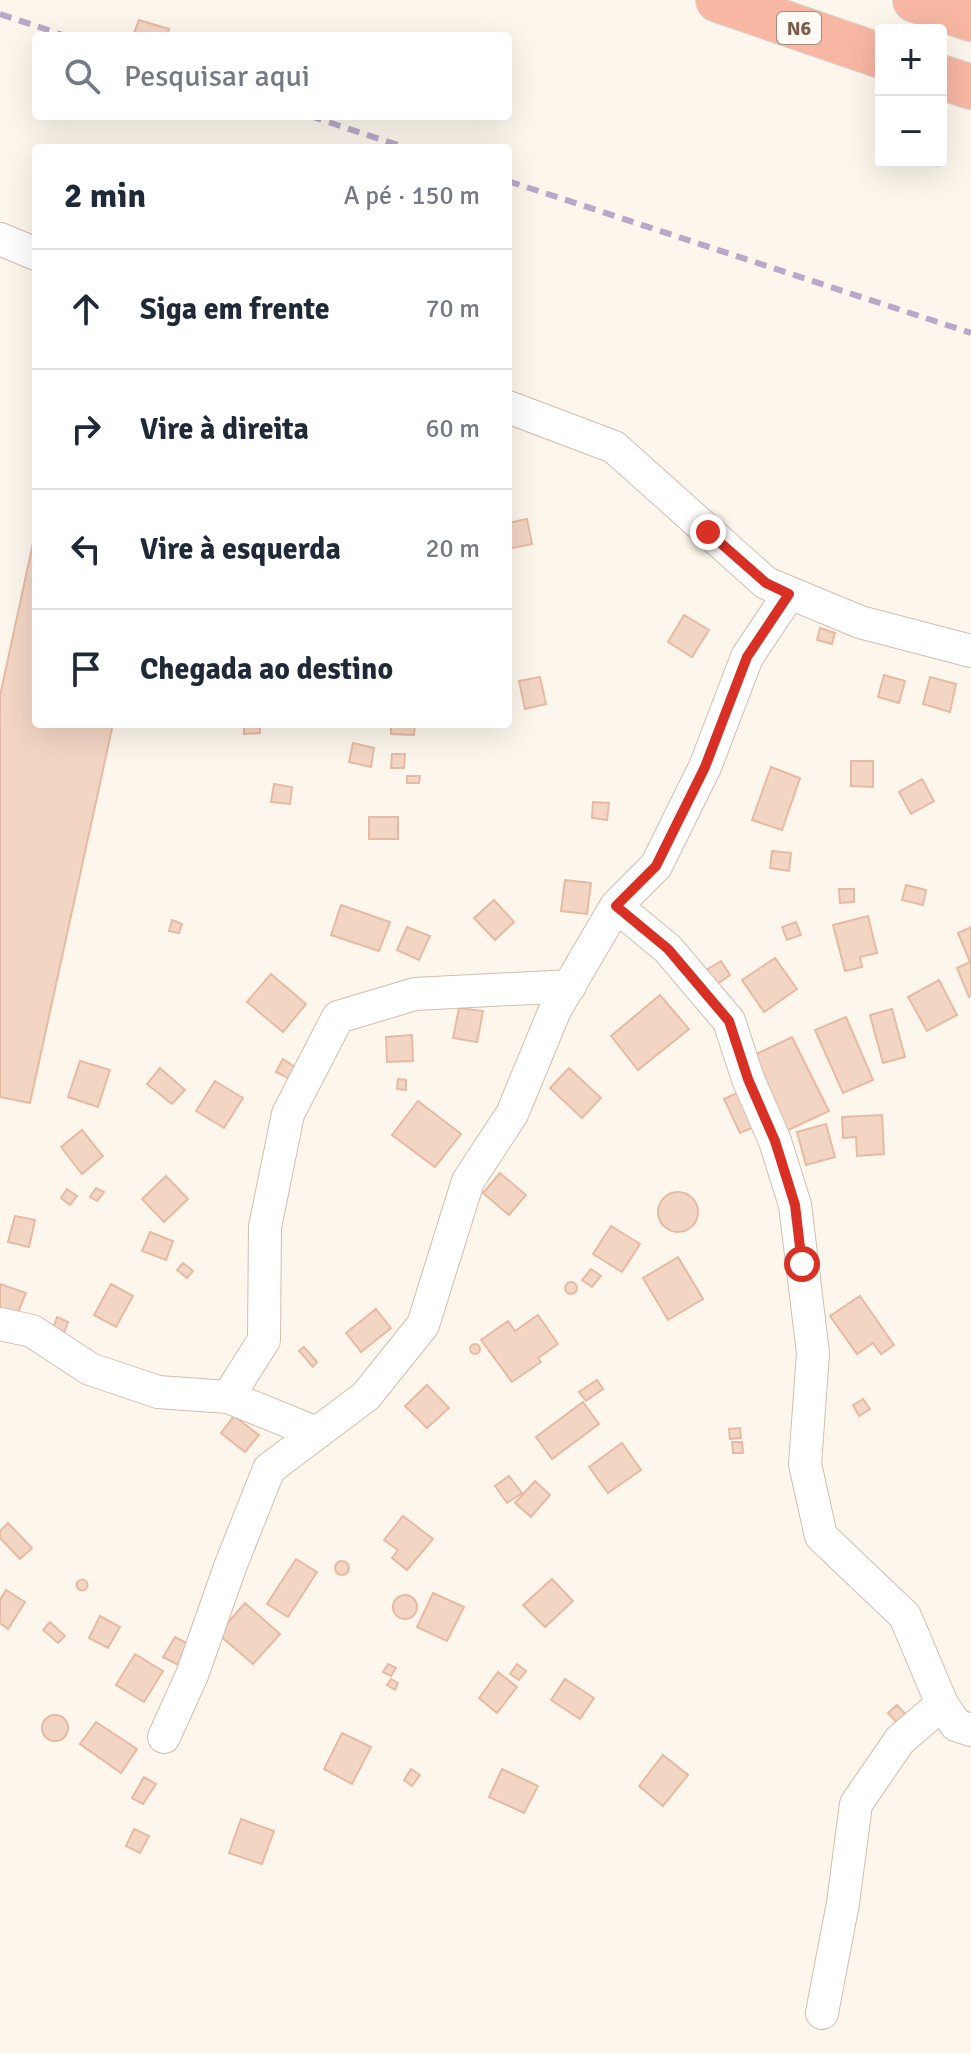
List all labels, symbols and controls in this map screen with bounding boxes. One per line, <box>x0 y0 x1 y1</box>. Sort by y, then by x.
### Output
road number: N6 <box>777 12 821 44</box>
map controls <box>875 24 947 168</box>
button: + <box>875 24 947 96</box>
search box <box>32 32 512 120</box>
icon: search <box>60 54 104 98</box>
text: Pesquisar aqui <box>124 58 310 95</box>
button: − <box>875 96 947 168</box>
text: 2 min <box>64 175 146 217</box>
text: A pé · 150 m <box>344 180 480 212</box>
icon: ahead <box>64 287 108 331</box>
text: Siga em frente <box>140 291 330 328</box>
text: 70 m <box>425 293 480 325</box>
icon: right <box>64 407 108 451</box>
text: Vire à direita <box>140 411 309 448</box>
text: 60 m <box>425 413 480 445</box>
route end <box>690 514 726 550</box>
icon: left <box>64 527 108 571</box>
text: Vire à esquerda <box>140 531 341 568</box>
text: 20 m <box>425 533 480 565</box>
icon: arrive <box>64 647 108 691</box>
text: Chegada ao destino <box>140 651 393 688</box>
route start <box>784 1246 820 1282</box>

